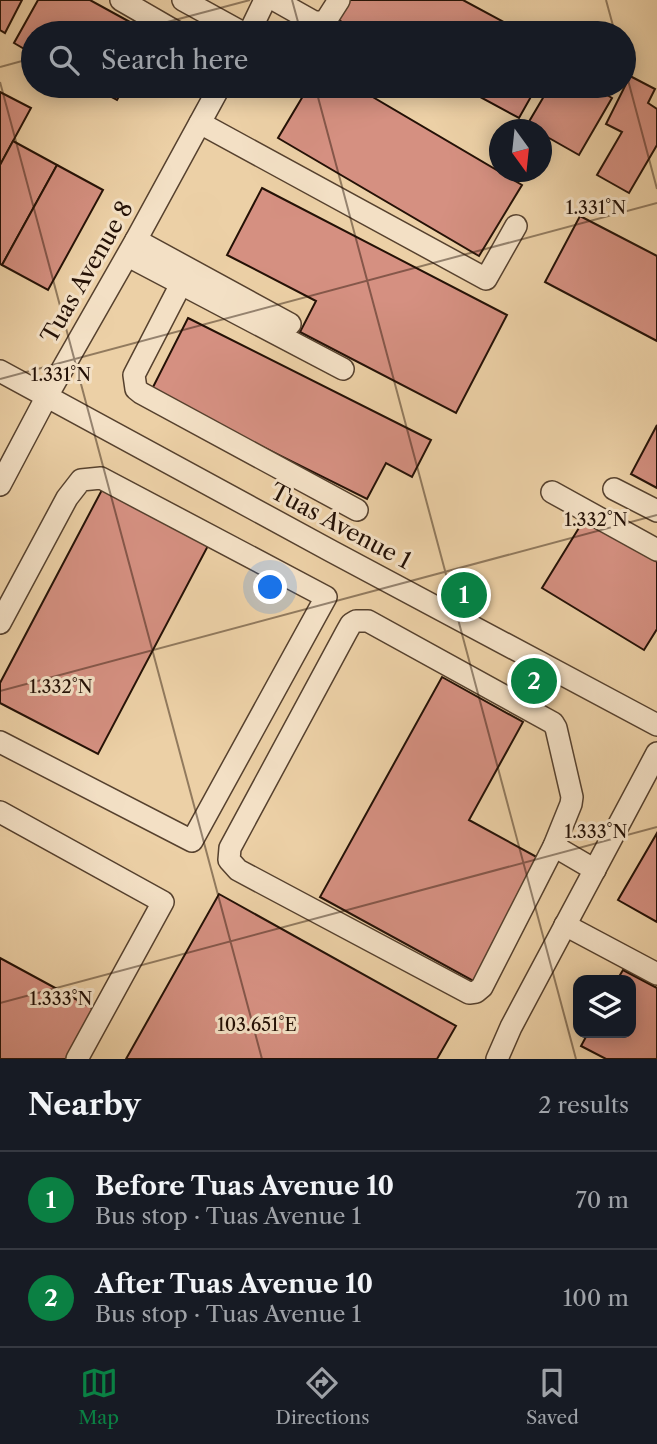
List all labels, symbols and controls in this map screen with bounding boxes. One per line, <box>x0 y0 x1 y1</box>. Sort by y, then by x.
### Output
search box <box>21 21 636 98</box>
icon: search <box>45 41 83 79</box>
text: Search here <box>101 44 248 76</box>
north arrow <box>489 119 552 182</box>
street label: Tuas Avenue 8 <box>35 196 139 348</box>
text: 1.331°N <box>566 197 626 219</box>
text: 1.331°N <box>31 364 91 386</box>
street label: Tuas Avenue 1 <box>266 477 417 575</box>
text: 1.332°N <box>564 509 628 531</box>
pin: 1 <box>441 569 487 621</box>
your location <box>253 570 287 604</box>
pin: 2 <box>511 655 557 707</box>
text: 1.332°N <box>29 676 93 698</box>
text: 1.333°N <box>565 821 628 843</box>
map controls <box>573 975 636 1038</box>
button: layers <box>573 975 636 1038</box>
text: 1.333°N <box>30 988 93 1010</box>
text: 103.651°E <box>217 1014 297 1036</box>
text: Nearby <box>28 1086 141 1123</box>
text: 2 results <box>538 1091 629 1119</box>
text: Before Tuas Avenue 10 <box>95 1170 394 1202</box>
text: 1 <box>46 1186 56 1214</box>
text: 70 m <box>576 1186 629 1214</box>
text: Bus stop · Tuas Avenue 1 <box>95 1202 361 1230</box>
text: After Tuas Avenue 10 <box>95 1268 373 1300</box>
text: 2 <box>44 1284 58 1312</box>
text: 100 m <box>563 1284 629 1312</box>
text: Bus stop · Tuas Avenue 1 <box>95 1300 361 1328</box>
tab: Map <box>78 1364 119 1429</box>
tab: Directions <box>276 1364 369 1429</box>
tab: Saved <box>526 1364 579 1429</box>

